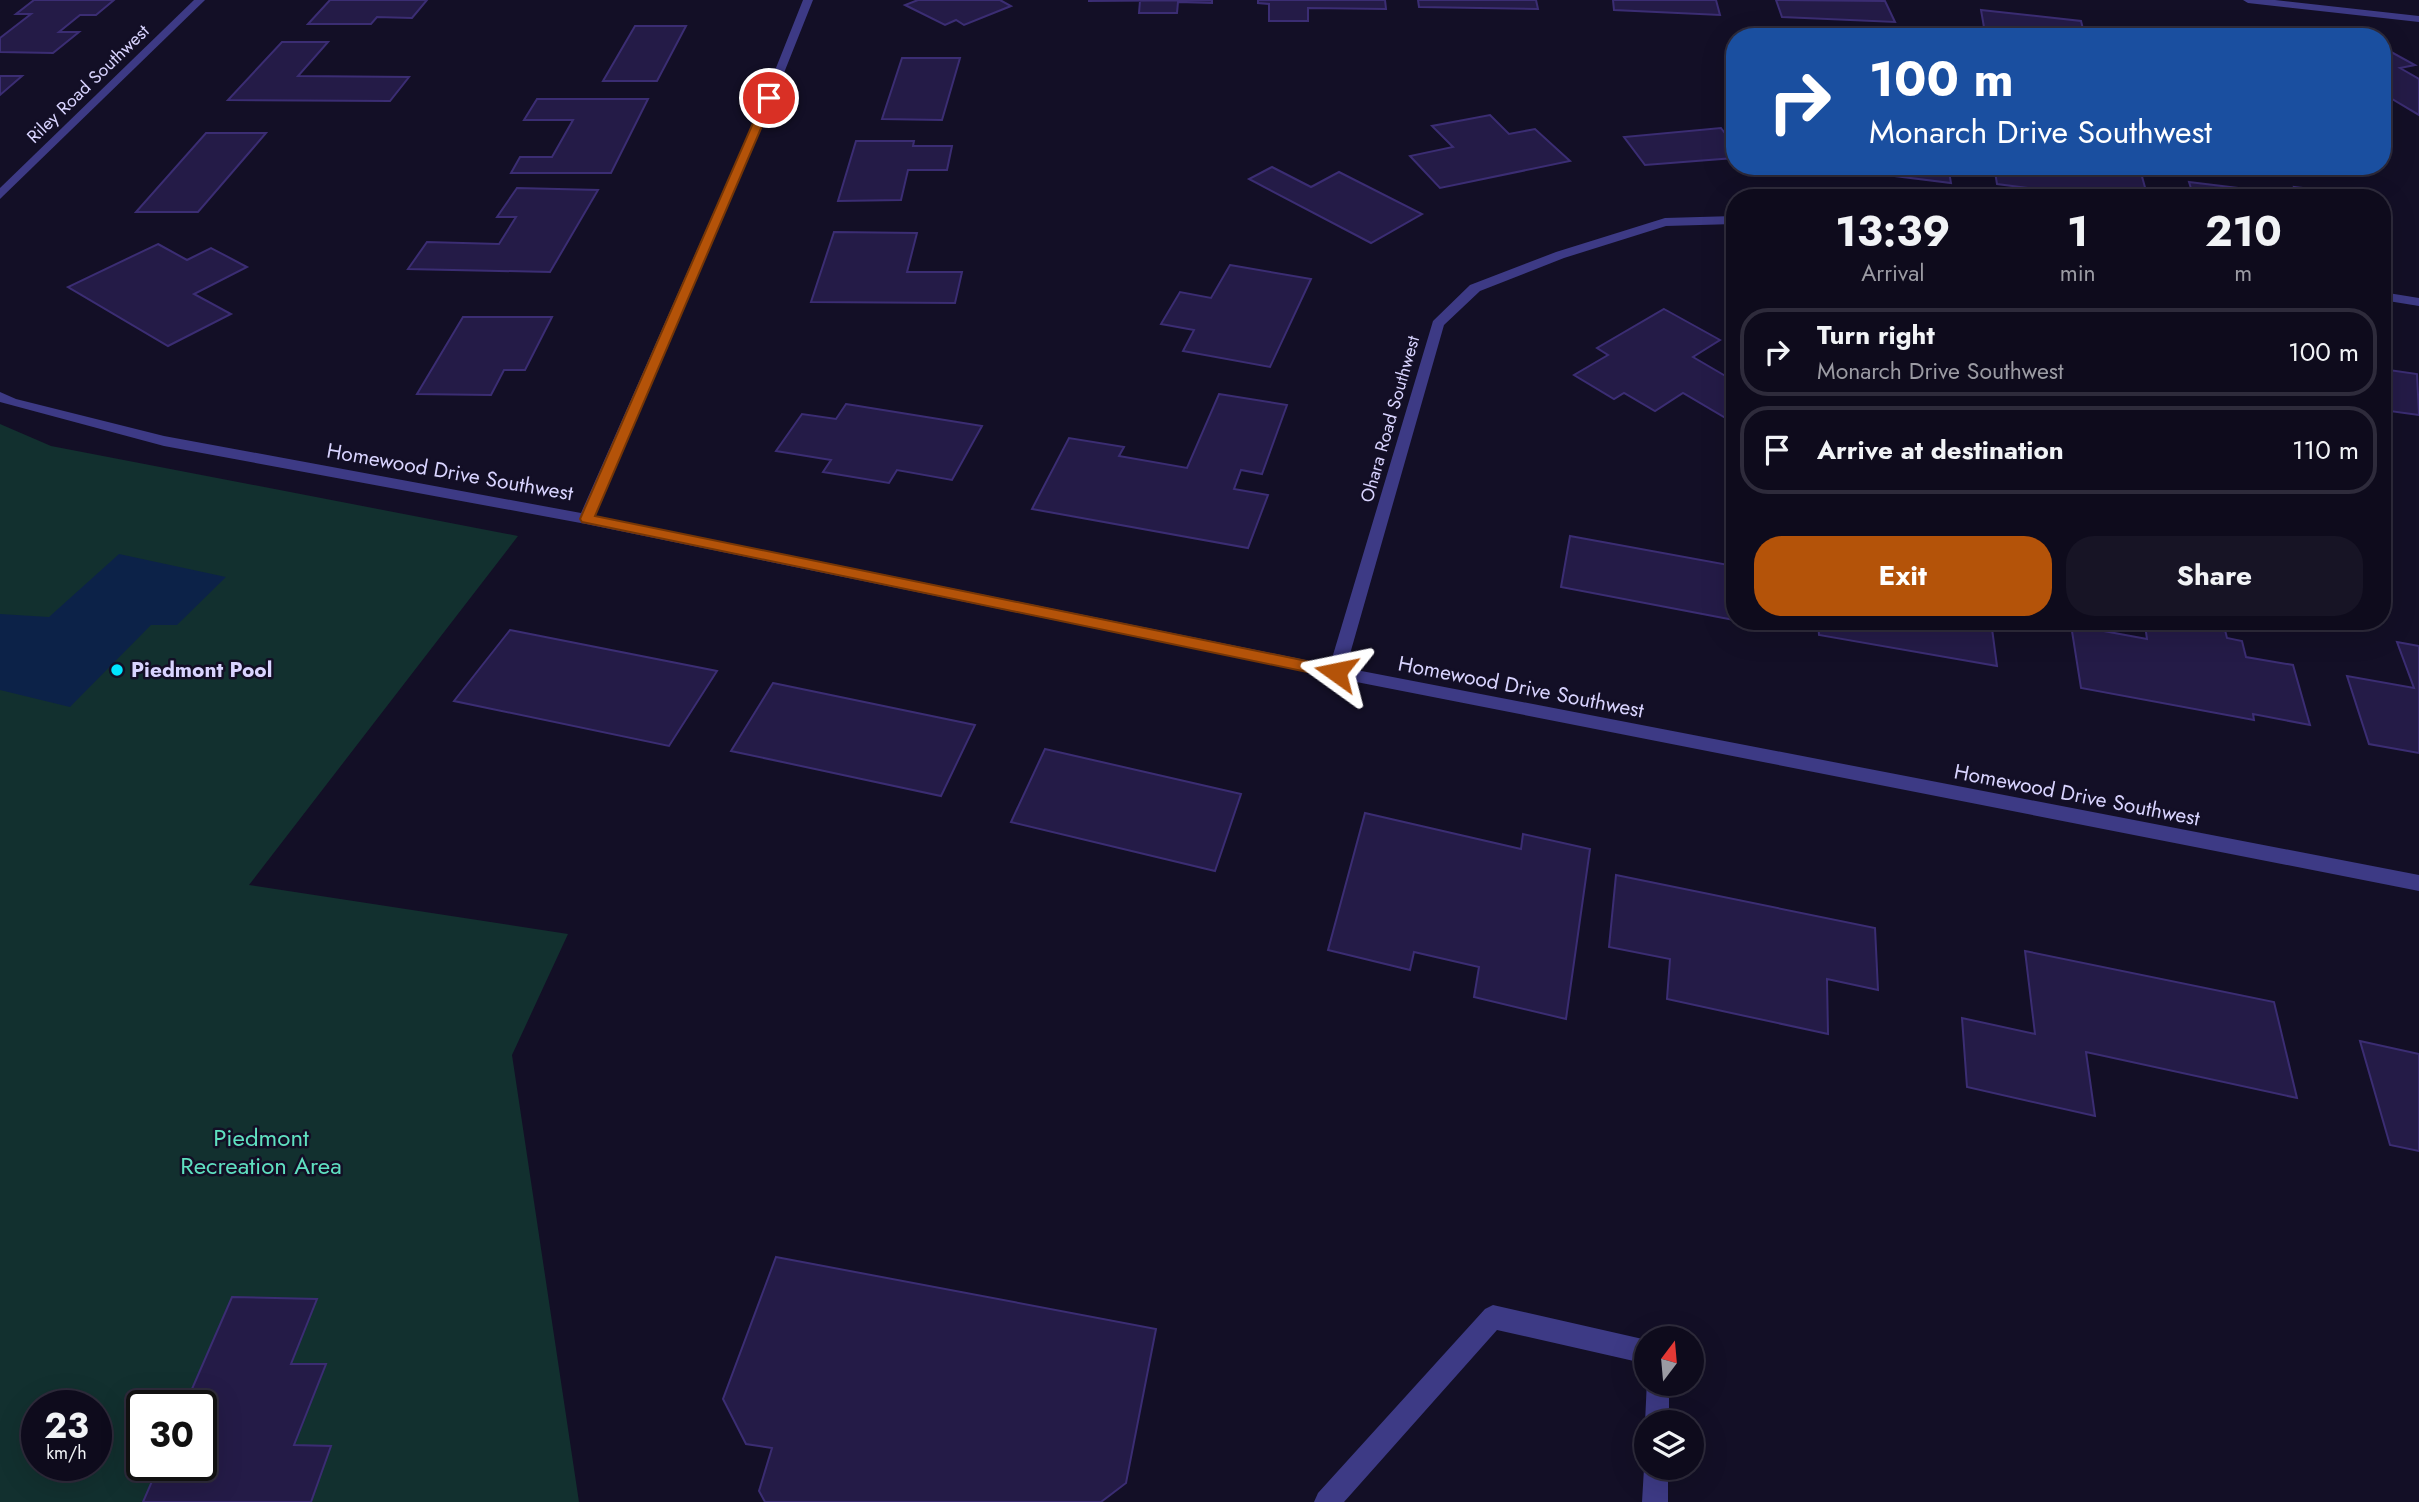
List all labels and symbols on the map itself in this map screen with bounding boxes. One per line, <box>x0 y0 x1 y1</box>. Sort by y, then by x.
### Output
street label: Riley Road Southwest <box>21 18 155 149</box>
pin <box>739 68 799 128</box>
street label: Ohara Road Southwest <box>1354 332 1426 505</box>
street label: Homewood Drive Southwest <box>324 436 576 508</box>
position arrow <box>1299 635 1373 709</box>
street label: Homewood Drive Southwest <box>1396 648 1646 726</box>
place label: Piedmont Pool <box>131 655 272 685</box>
marker: Piedmont Pool <box>109 662 125 678</box>
street label: Homewood Drive Southwest <box>1952 756 2202 834</box>
park label: Piedmont Recreation Area <box>180 1120 342 1183</box>
north arrow <box>1634 1326 1704 1396</box>
speed limit sign: 30 <box>126 1390 217 1481</box>

